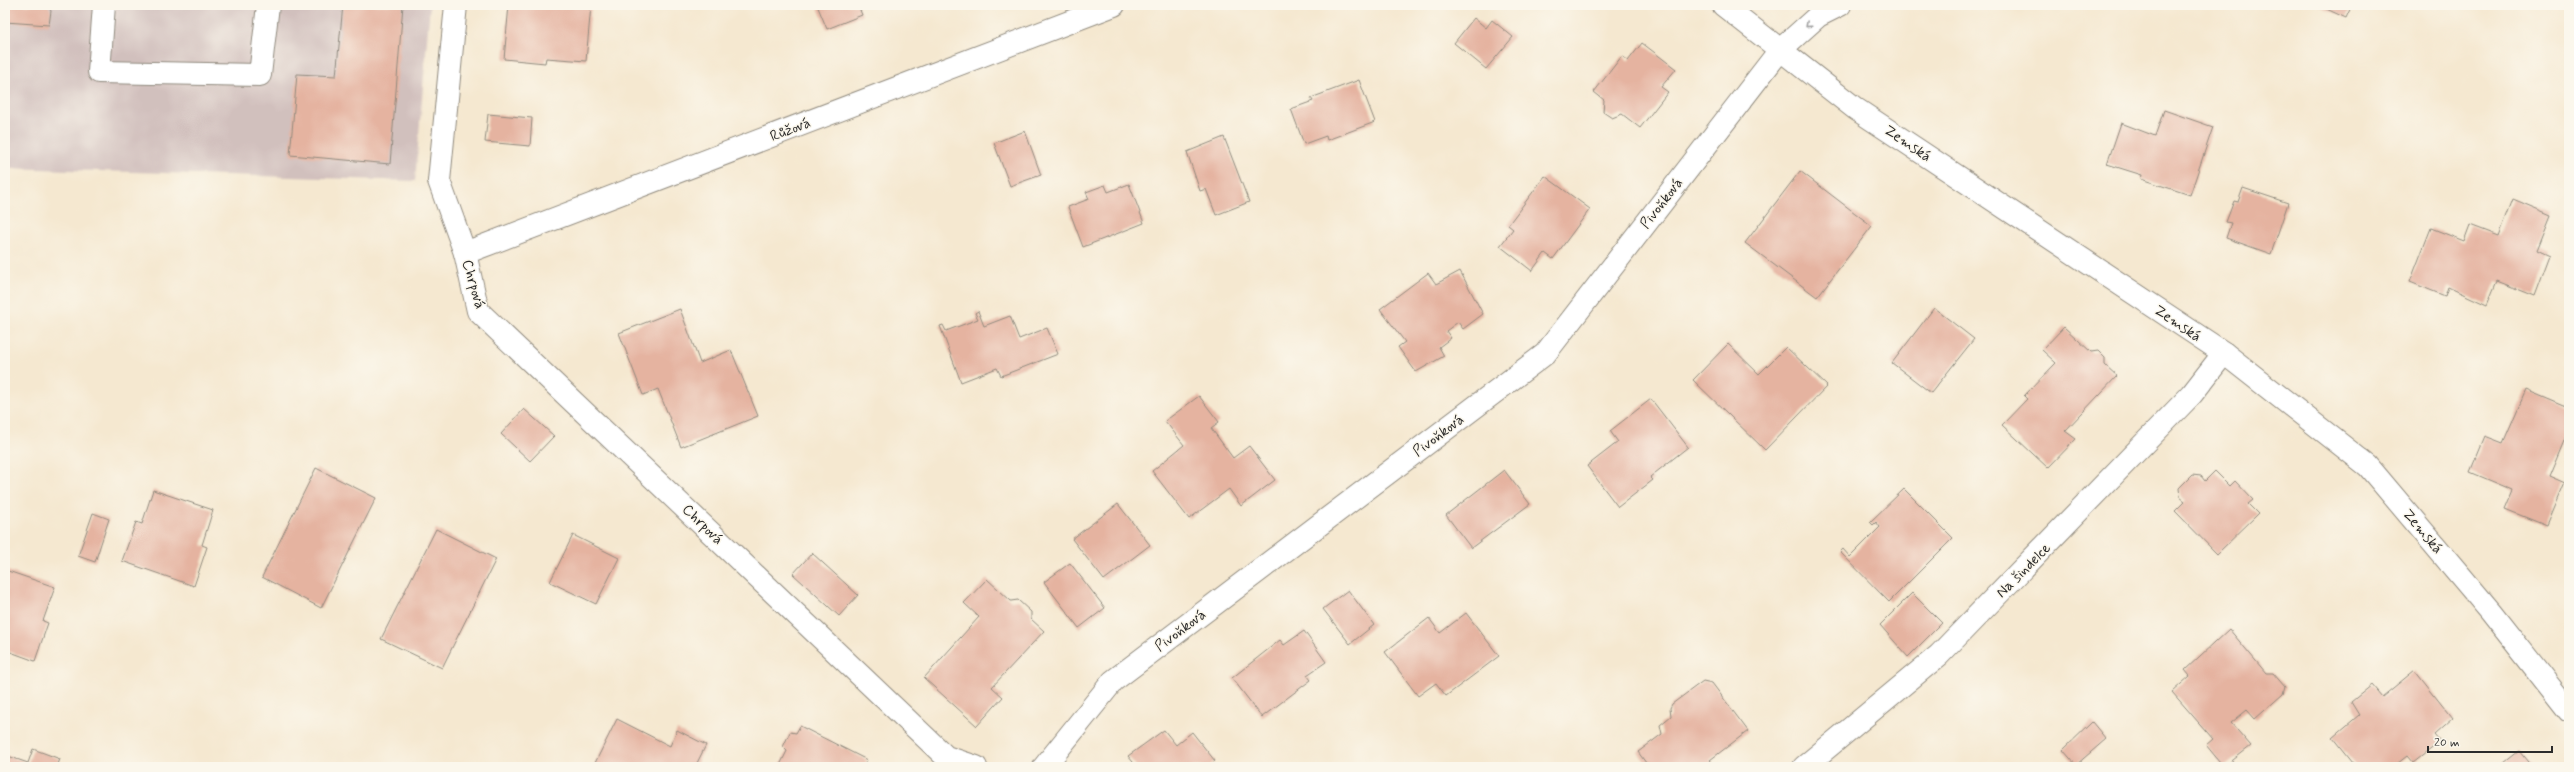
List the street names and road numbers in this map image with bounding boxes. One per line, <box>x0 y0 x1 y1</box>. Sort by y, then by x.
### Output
street label: Růžová <box>767 113 813 147</box>
street label: Zemská <box>1880 121 1935 167</box>
street label: Pivoňková <box>1636 174 1688 233</box>
street label: Chrpová <box>456 257 490 311</box>
street label: Zemská <box>2150 301 2205 347</box>
street label: Pivoňková <box>1409 410 1468 462</box>
street label: Chrpová <box>677 500 727 549</box>
street label: Zemská <box>2398 505 2447 558</box>
street label: Na šindelce <box>1992 539 2056 603</box>
street label: Pivoňková <box>1151 605 1210 657</box>

